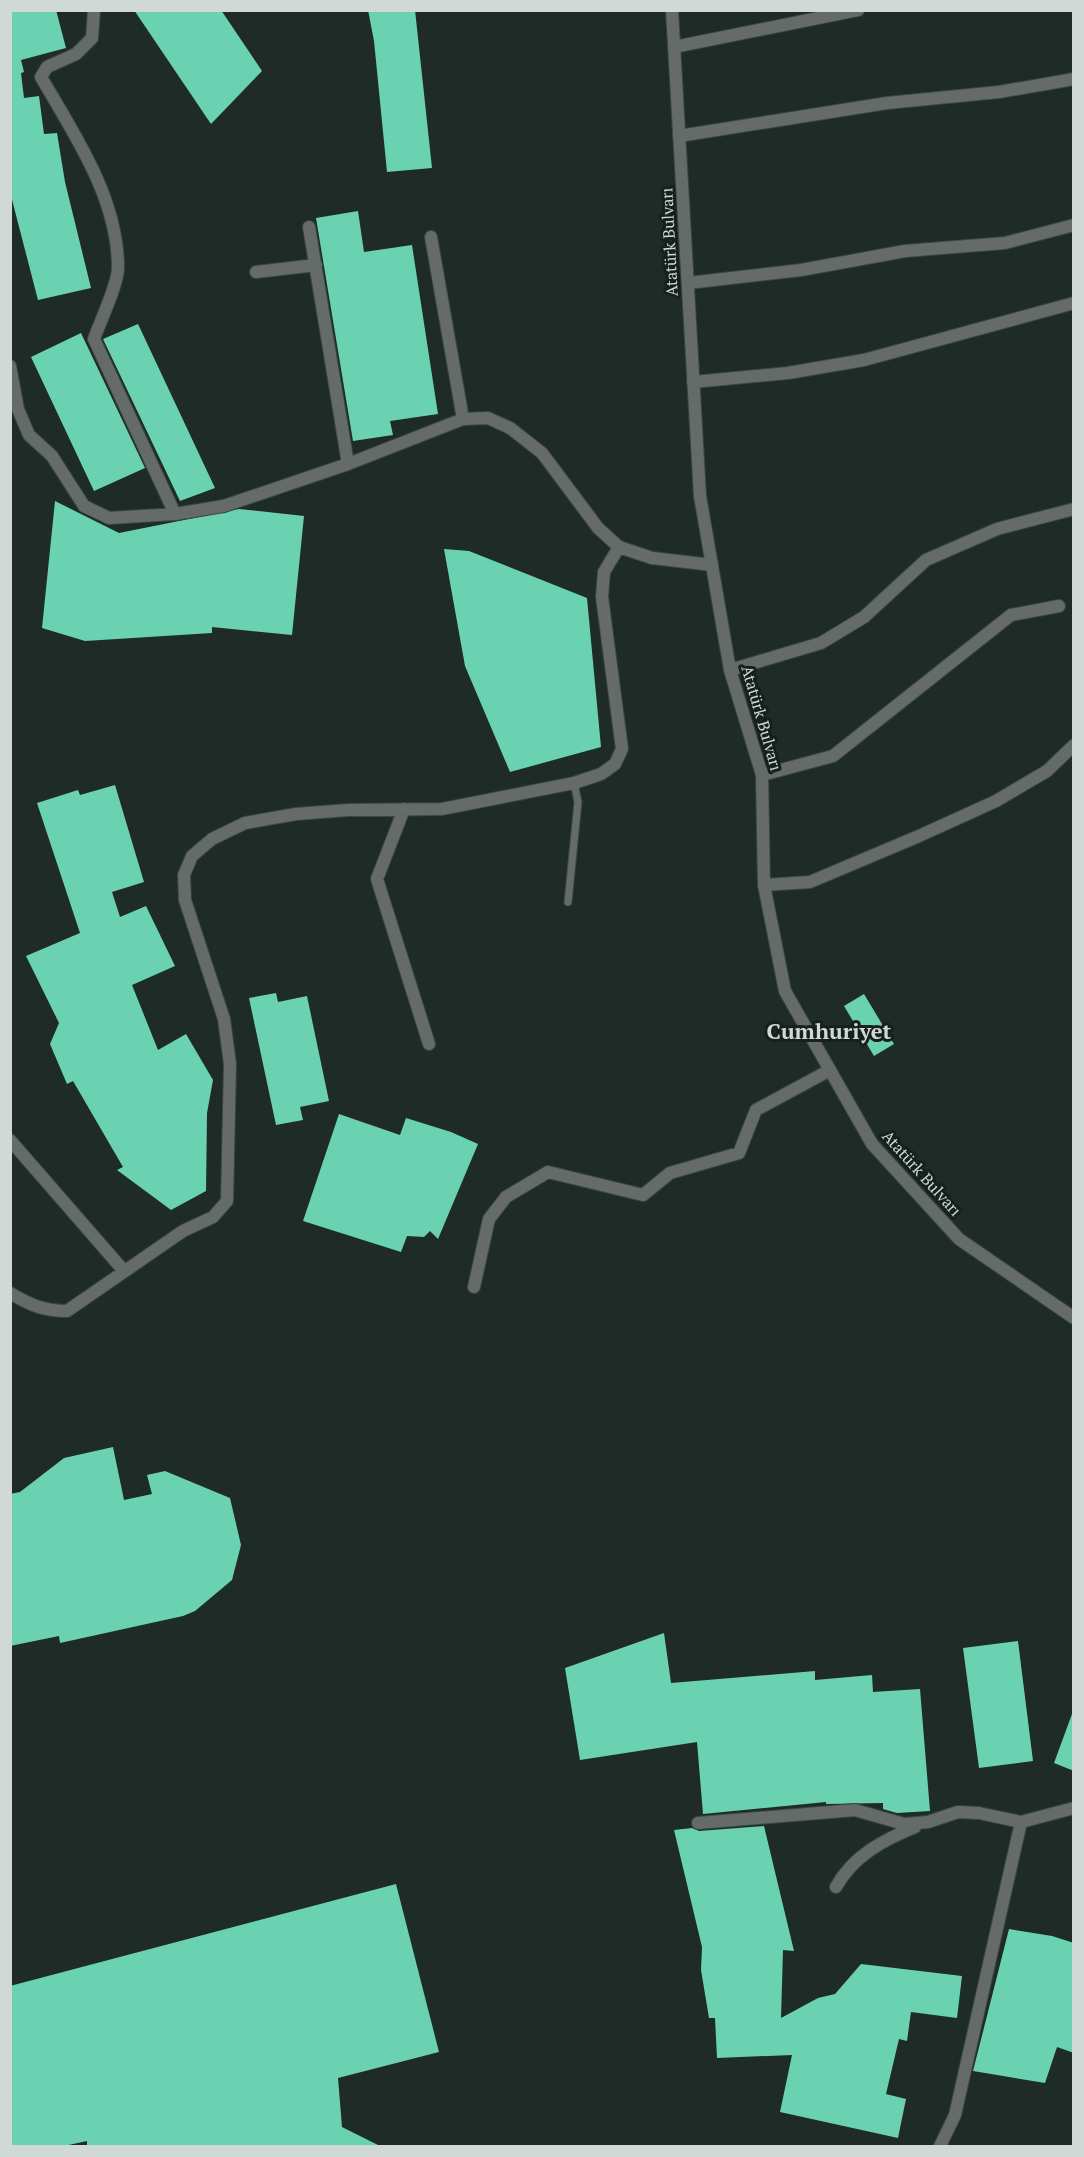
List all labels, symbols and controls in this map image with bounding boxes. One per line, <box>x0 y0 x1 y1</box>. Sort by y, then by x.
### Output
street label: Atatürk Bulvarı <box>655 187 683 297</box>
street label: Atatürk Bulvarı <box>736 663 788 773</box>
district label: Cumhuriyet <box>767 1016 892 1045</box>
street label: Atatürk Bulvarı <box>877 1125 967 1221</box>

